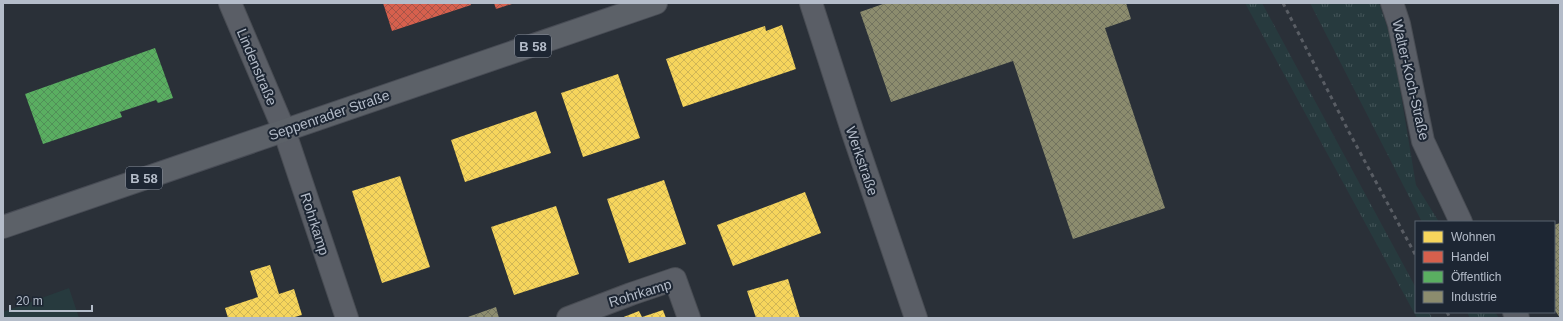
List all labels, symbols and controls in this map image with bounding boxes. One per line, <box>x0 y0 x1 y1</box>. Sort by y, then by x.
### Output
street label: Walter-Koch-Straße <box>1389 18 1433 142</box>
street label: Lindenstraße <box>234 26 280 108</box>
road number: B 58 <box>515 35 551 57</box>
street label: Seppenrader Straße <box>266 87 392 143</box>
street label: Werkstraße <box>843 124 881 198</box>
road number: B 58 <box>126 167 162 189</box>
street label: Rohrkamp <box>297 191 333 257</box>
legend <box>1415 221 1555 313</box>
text: Wohnen <box>1451 230 1495 244</box>
text: Handel <box>1451 250 1489 264</box>
text: Öffentlich <box>1451 270 1501 284</box>
street label: Rohrkamp <box>607 276 673 310</box>
scale bar <box>10 287 92 313</box>
text: Industrie <box>1451 290 1497 304</box>
text: 20 m <box>16 294 43 308</box>

